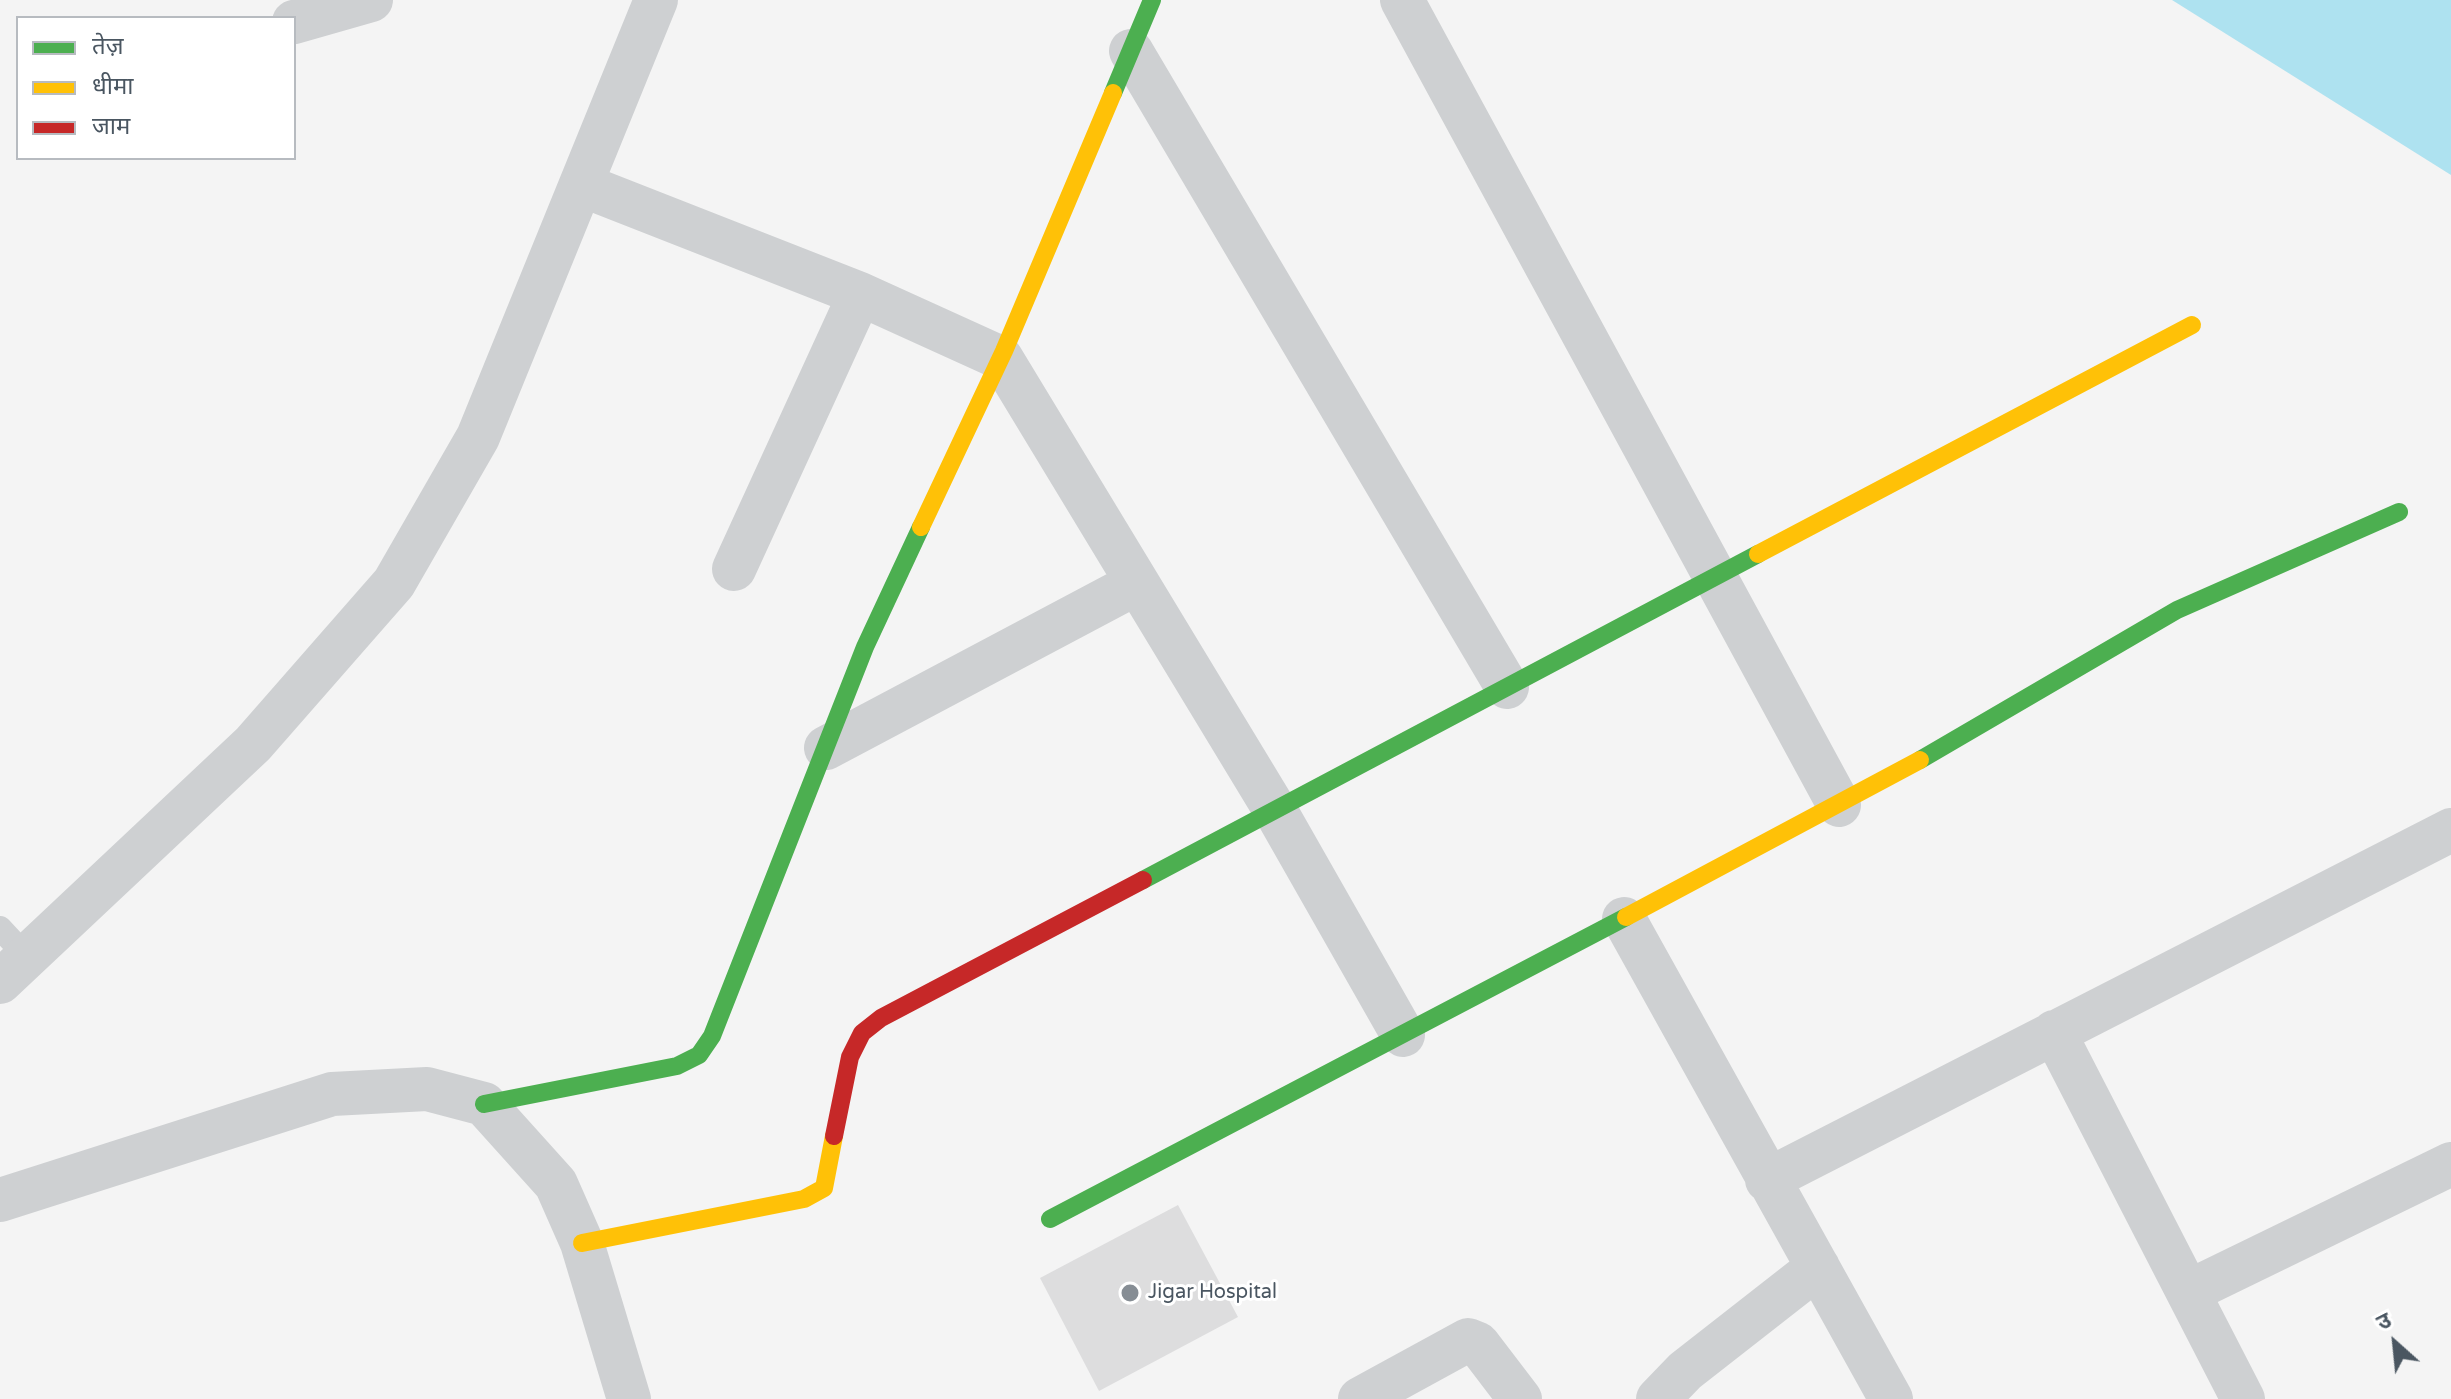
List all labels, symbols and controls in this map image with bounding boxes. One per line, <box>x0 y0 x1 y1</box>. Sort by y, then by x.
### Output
legend <box>16 16 296 160</box>
text: तेज़ <box>92 32 124 61</box>
text: धीमा <box>92 72 134 101</box>
text: जाम <box>92 112 130 141</box>
place label: Jigar Hospital <box>1148 1281 1277 1305</box>
marker: Jigar Hospital <box>1119 1282 1141 1304</box>
north arrow <box>2355 1303 2435 1383</box>
text: उ <box>2372 1307 2396 1336</box>

